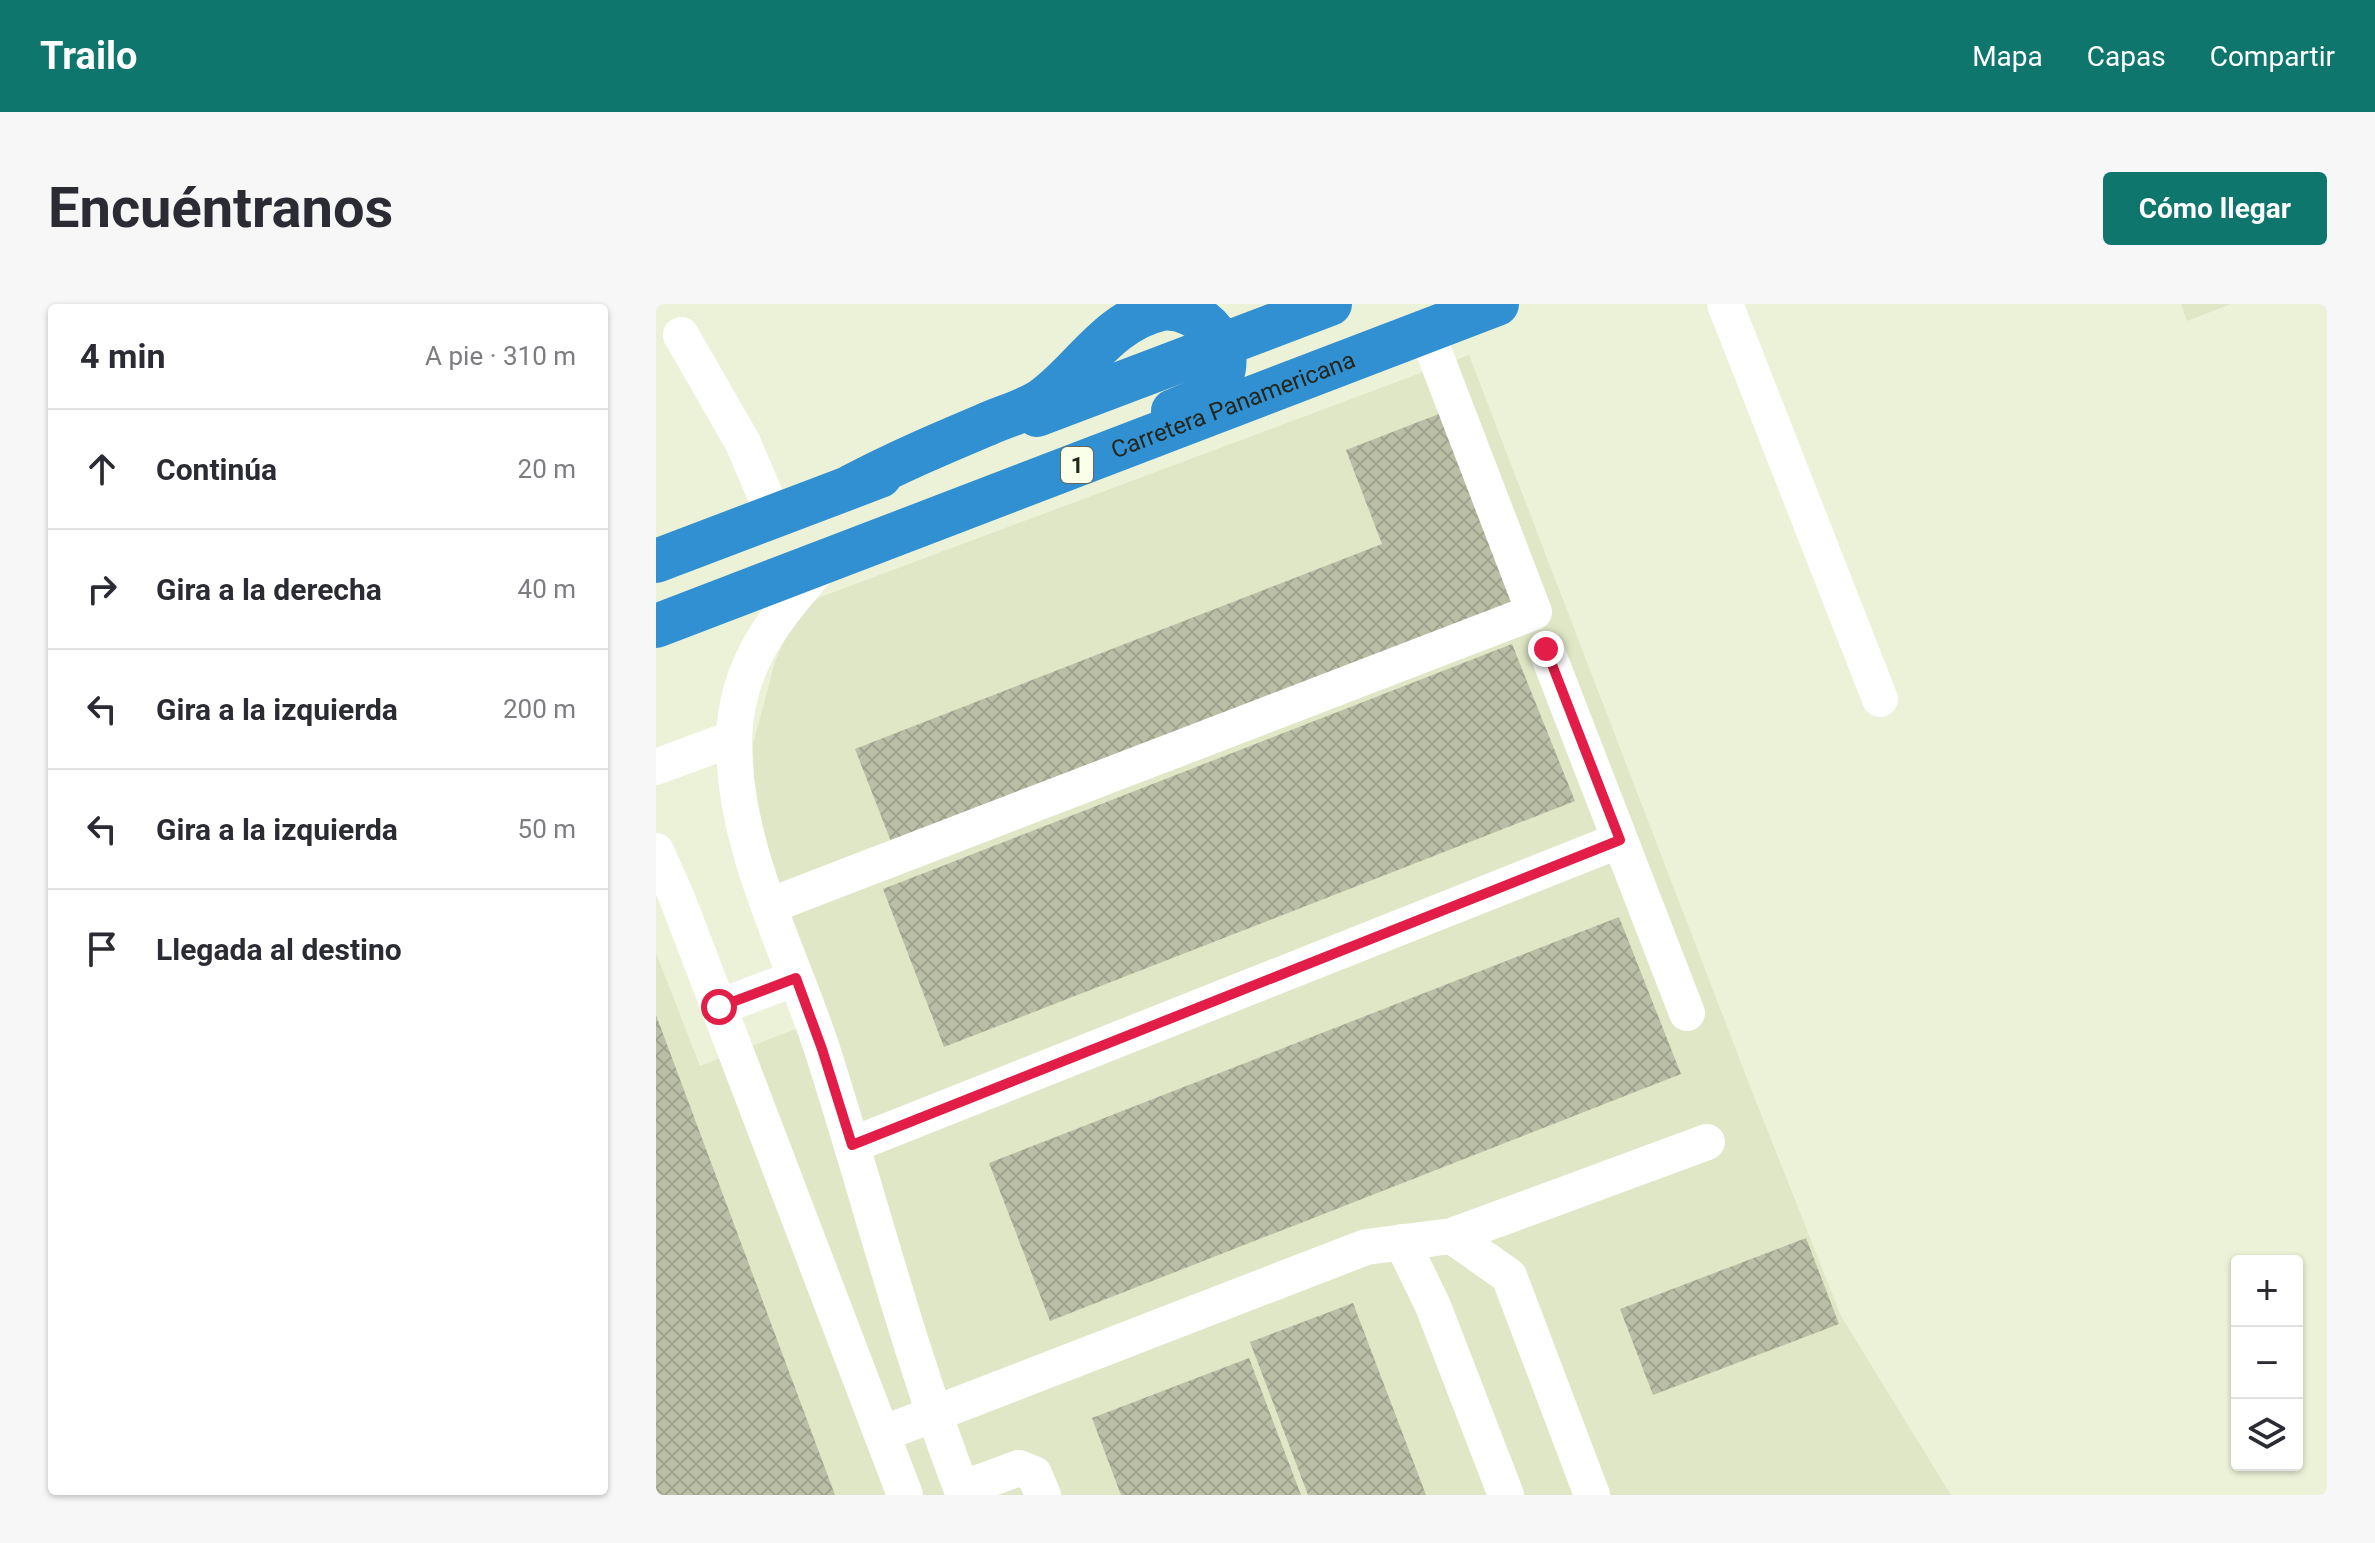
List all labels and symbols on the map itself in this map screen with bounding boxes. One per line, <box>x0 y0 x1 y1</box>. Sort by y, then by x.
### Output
street label: Carretera Panamericana <box>1107 346 1359 464</box>
road number: 1 <box>1061 447 1093 483</box>
route end <box>1528 631 1564 667</box>
route start <box>701 989 737 1025</box>

